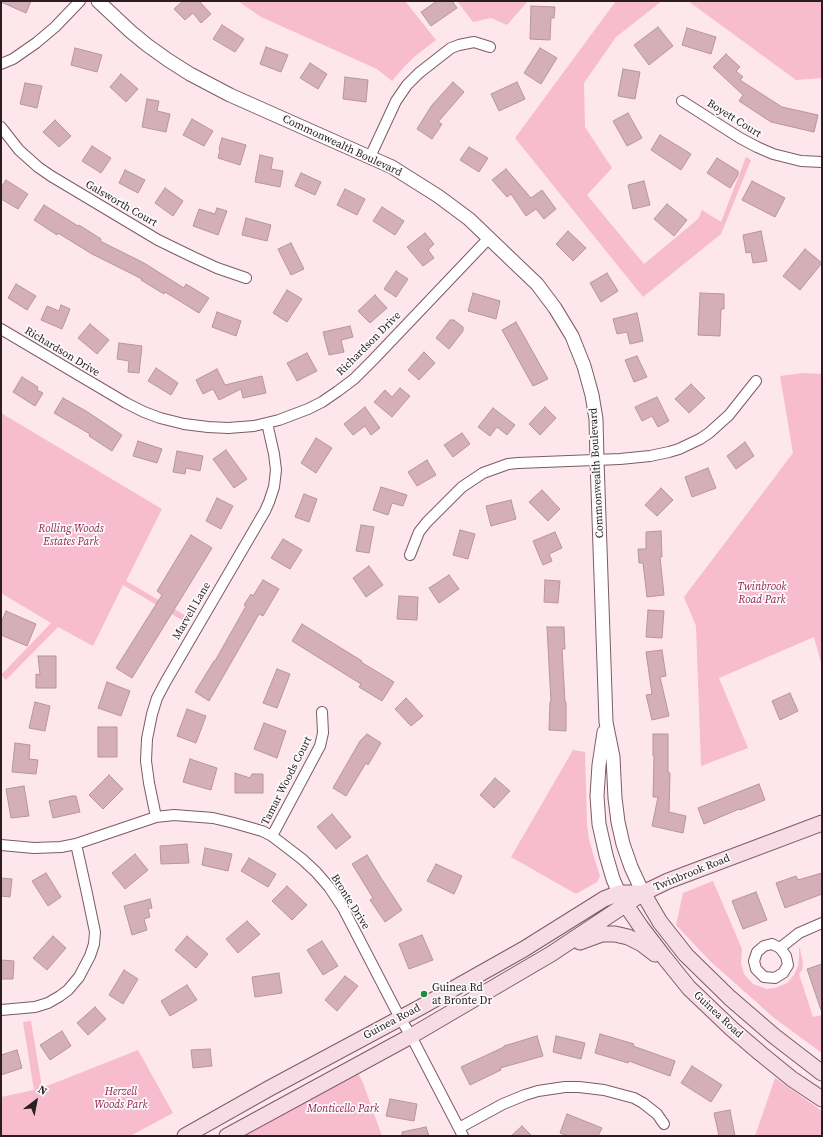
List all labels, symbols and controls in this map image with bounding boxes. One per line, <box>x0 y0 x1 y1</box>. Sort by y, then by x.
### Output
street label: Boyett Court <box>704 97 764 141</box>
street label: Commonwealth Boulevard <box>280 112 404 180</box>
street label: Galsworth Court <box>83 178 159 230</box>
street label: Richardson Drive <box>334 309 404 379</box>
street label: Richardson Drive <box>22 324 102 380</box>
street label: Commonwealth Boulevard <box>587 408 607 538</box>
park label: Rolling Woods Estates Park <box>38 522 104 548</box>
street label: Marvell Lane <box>170 580 214 642</box>
park label: Twinbrook Road Park <box>738 580 786 606</box>
street label: Tamar Woods Court <box>259 735 315 827</box>
street label: Twinbrook Road <box>652 852 732 894</box>
street label: Bronte Drive <box>328 872 372 932</box>
place label: Guinea Rd at Bronte Dr <box>432 981 492 1007</box>
marker: Guinea Rd at Bronte Dr <box>419 989 429 999</box>
street label: Guinea Road <box>691 989 745 1041</box>
street label: Guinea Road <box>361 1002 423 1042</box>
north arrow <box>16 1081 56 1121</box>
text: N <box>35 1082 50 1099</box>
park label: Herzell Woods Park <box>94 1085 148 1111</box>
park label: Monticello Park <box>307 1102 379 1116</box>

